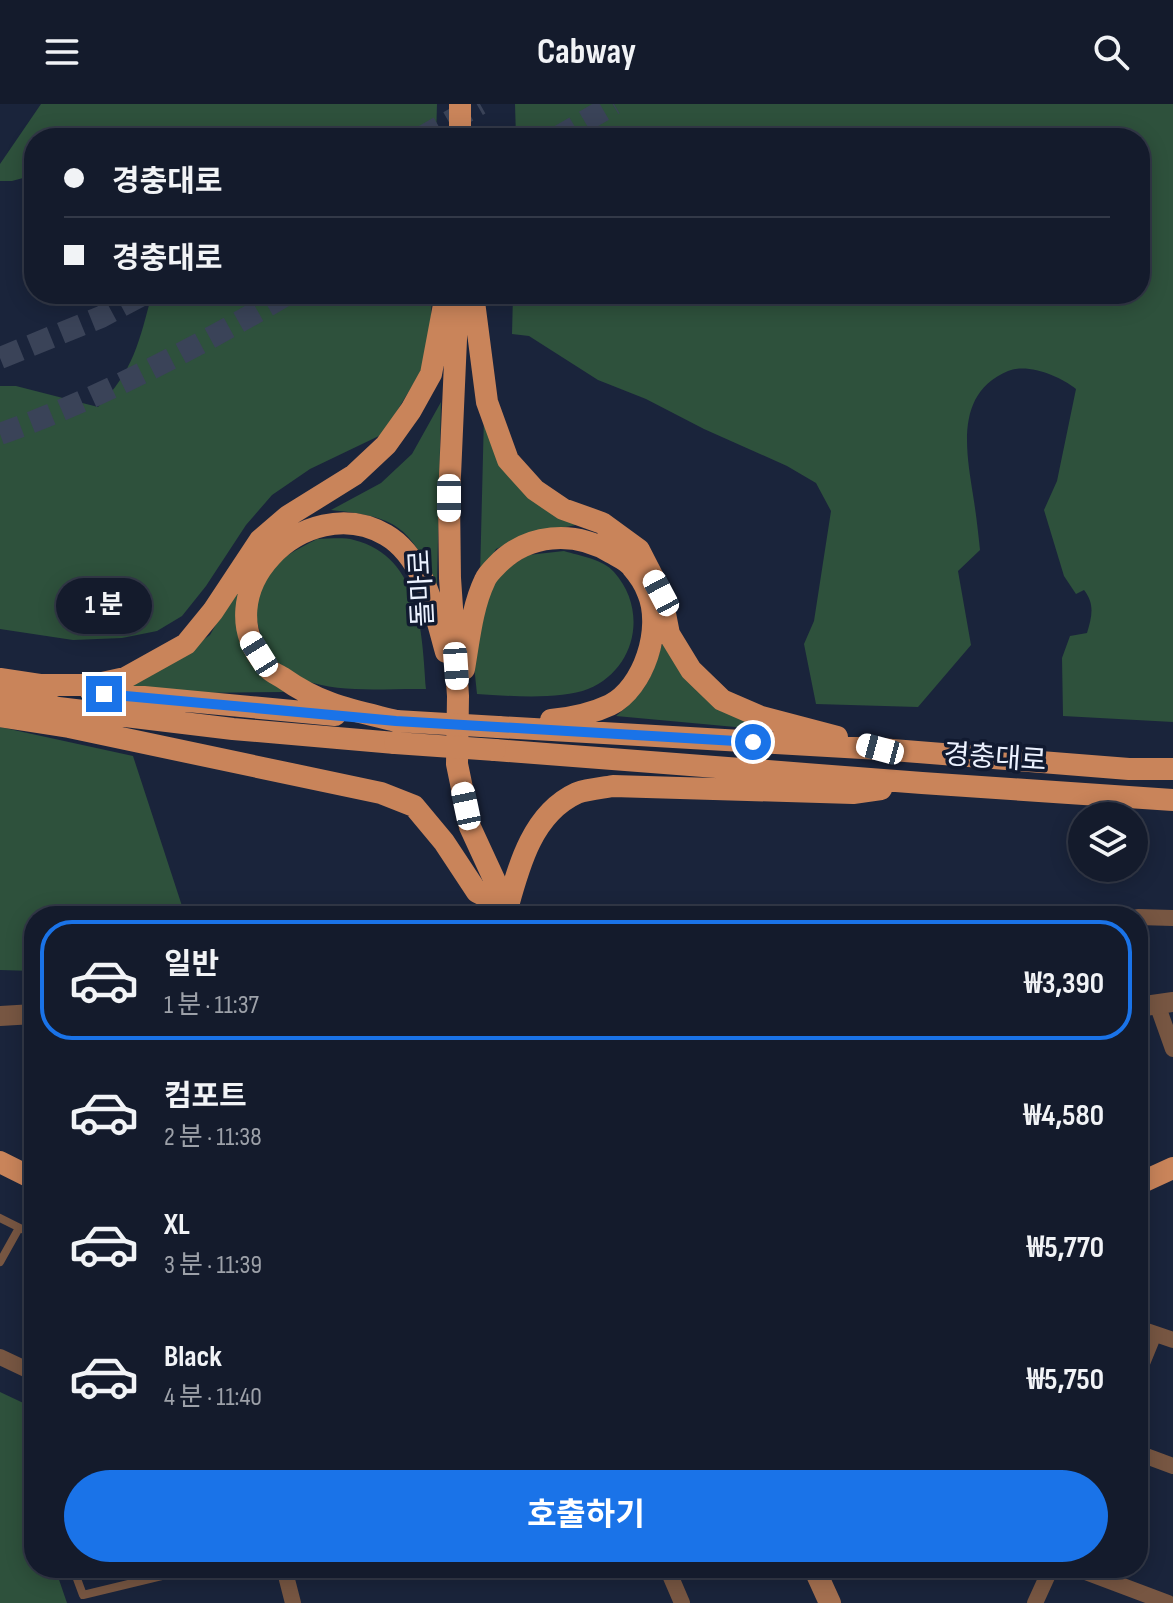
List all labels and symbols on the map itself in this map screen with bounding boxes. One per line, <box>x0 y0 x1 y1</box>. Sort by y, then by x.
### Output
car <box>437 474 461 522</box>
street label: 돌마로 <box>404 549 440 627</box>
car <box>639 566 683 620</box>
callout: 1 분 <box>56 578 152 634</box>
car <box>236 627 282 681</box>
car <box>442 641 470 691</box>
route end <box>86 676 122 712</box>
route start <box>735 724 771 760</box>
car <box>854 731 906 767</box>
street label: 경충대로 <box>942 738 1048 778</box>
car <box>449 780 483 832</box>

